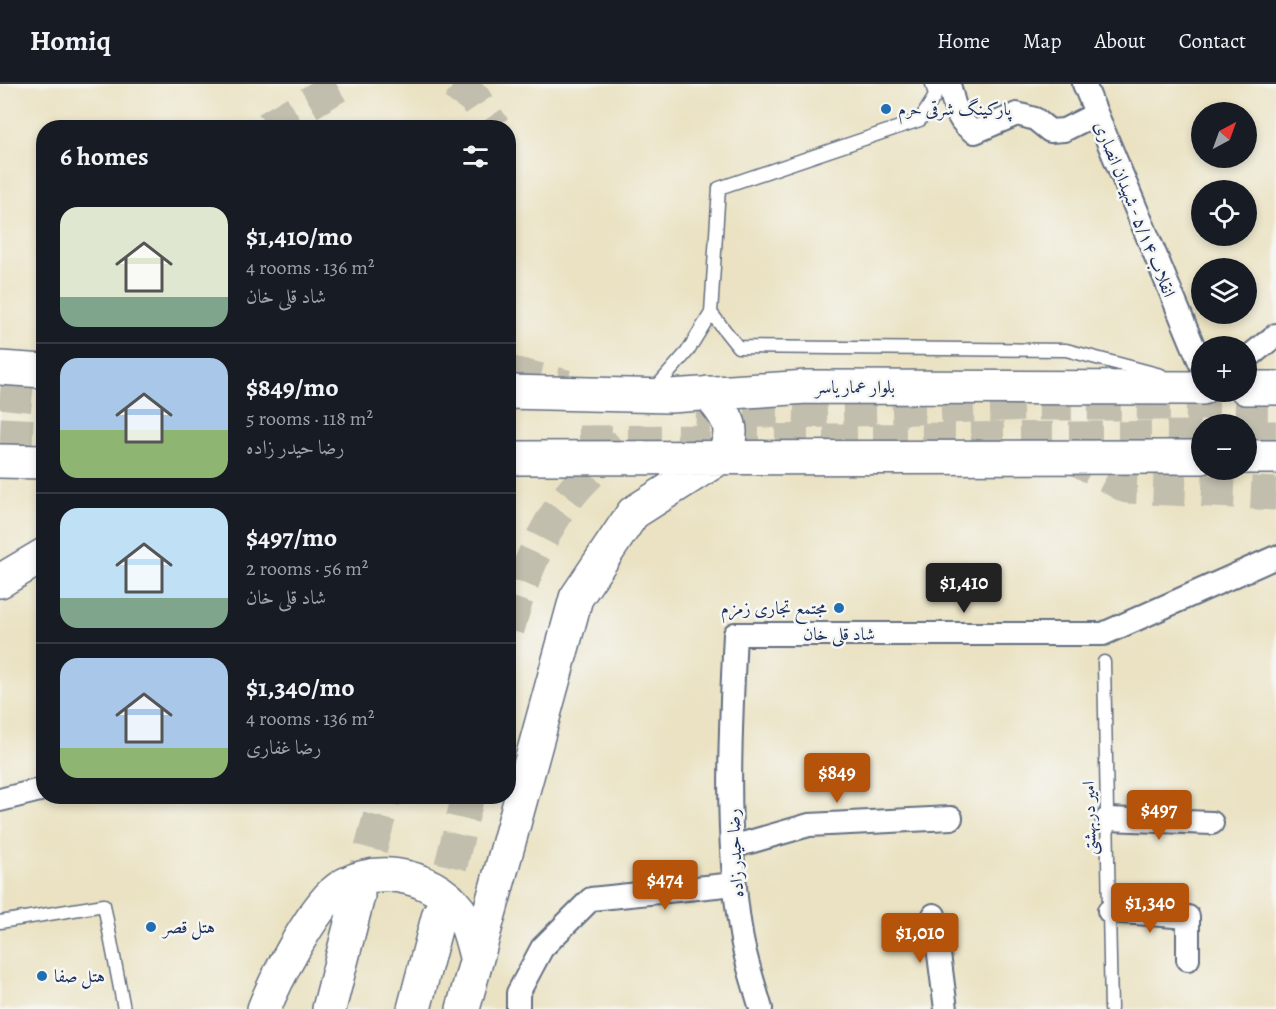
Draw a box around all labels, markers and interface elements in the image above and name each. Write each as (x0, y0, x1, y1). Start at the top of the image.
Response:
text: Homiq (30, 22, 111, 60)
text: Home (937, 27, 990, 55)
text: Map (1023, 27, 1061, 55)
text: About (1094, 27, 1146, 55)
text: Contact (1179, 27, 1246, 55)
place label: پارکینگ شرقی حرم (898, 97, 1013, 125)
marker: پارکینگ شرقی حرم (879, 102, 893, 116)
north arrow (1191, 102, 1257, 168)
map controls (1191, 102, 1257, 480)
street label: انقلاب ۵/۱۴ - شهیدان انصاری (1089, 117, 1181, 301)
text: 6 homes (60, 139, 149, 174)
icon: filters (459, 140, 492, 173)
button: locate (1191, 180, 1257, 246)
text: $1,410/mo (246, 219, 353, 254)
icon: home (108, 231, 180, 303)
text: 4 rooms · 136 m² (246, 254, 375, 281)
button: layers (1191, 258, 1257, 324)
text: شاد قلی خان (246, 283, 326, 310)
button: + (1191, 336, 1257, 402)
text: $849/mo (246, 370, 339, 405)
street label: بلوار عمار یاسر (813, 375, 895, 399)
icon: home (108, 382, 180, 454)
text: 5 rooms · 118 m² (246, 405, 373, 432)
button: − (1191, 414, 1257, 480)
text: رضا حیدر زاده (246, 434, 345, 461)
text: $497/mo (246, 520, 337, 555)
icon: home (108, 532, 180, 604)
text: 2 rooms · 56 m² (246, 555, 368, 582)
pin: $1,410 (915, 563, 1013, 614)
text: $1,410 (940, 569, 988, 596)
text: شاد قلی خان (246, 584, 326, 611)
place label: مجتمع تجاری زمزم (721, 596, 827, 624)
marker: مجتمع تجاری زمزم (832, 601, 846, 615)
street label: شاد قلی خان (803, 622, 875, 647)
text: $1,340/mo (246, 670, 355, 705)
icon: home (108, 682, 180, 754)
text: 4 rooms · 136 m² (246, 705, 375, 732)
text: رضا غفاری (246, 734, 321, 761)
pin: $849 (801, 753, 873, 804)
text: $849 (818, 759, 856, 786)
street label: امیر دربهشتی (1076, 781, 1103, 855)
pin: $497 (1123, 790, 1195, 841)
text: $497 (1141, 796, 1177, 823)
street label: رضا حیدر زاده (721, 808, 749, 898)
pin: $474 (629, 860, 701, 911)
text: $474 (647, 866, 683, 893)
pin: $1,340 (1101, 883, 1199, 934)
text: $1,340 (1125, 889, 1175, 916)
pin: $1,010 (871, 913, 969, 964)
place label: هتل قصر (161, 915, 215, 940)
text: $1,010 (895, 919, 945, 946)
marker: هتل قصر (144, 920, 158, 934)
place label: هتل صفا (54, 964, 105, 989)
marker: هتل صفا (35, 969, 49, 983)

